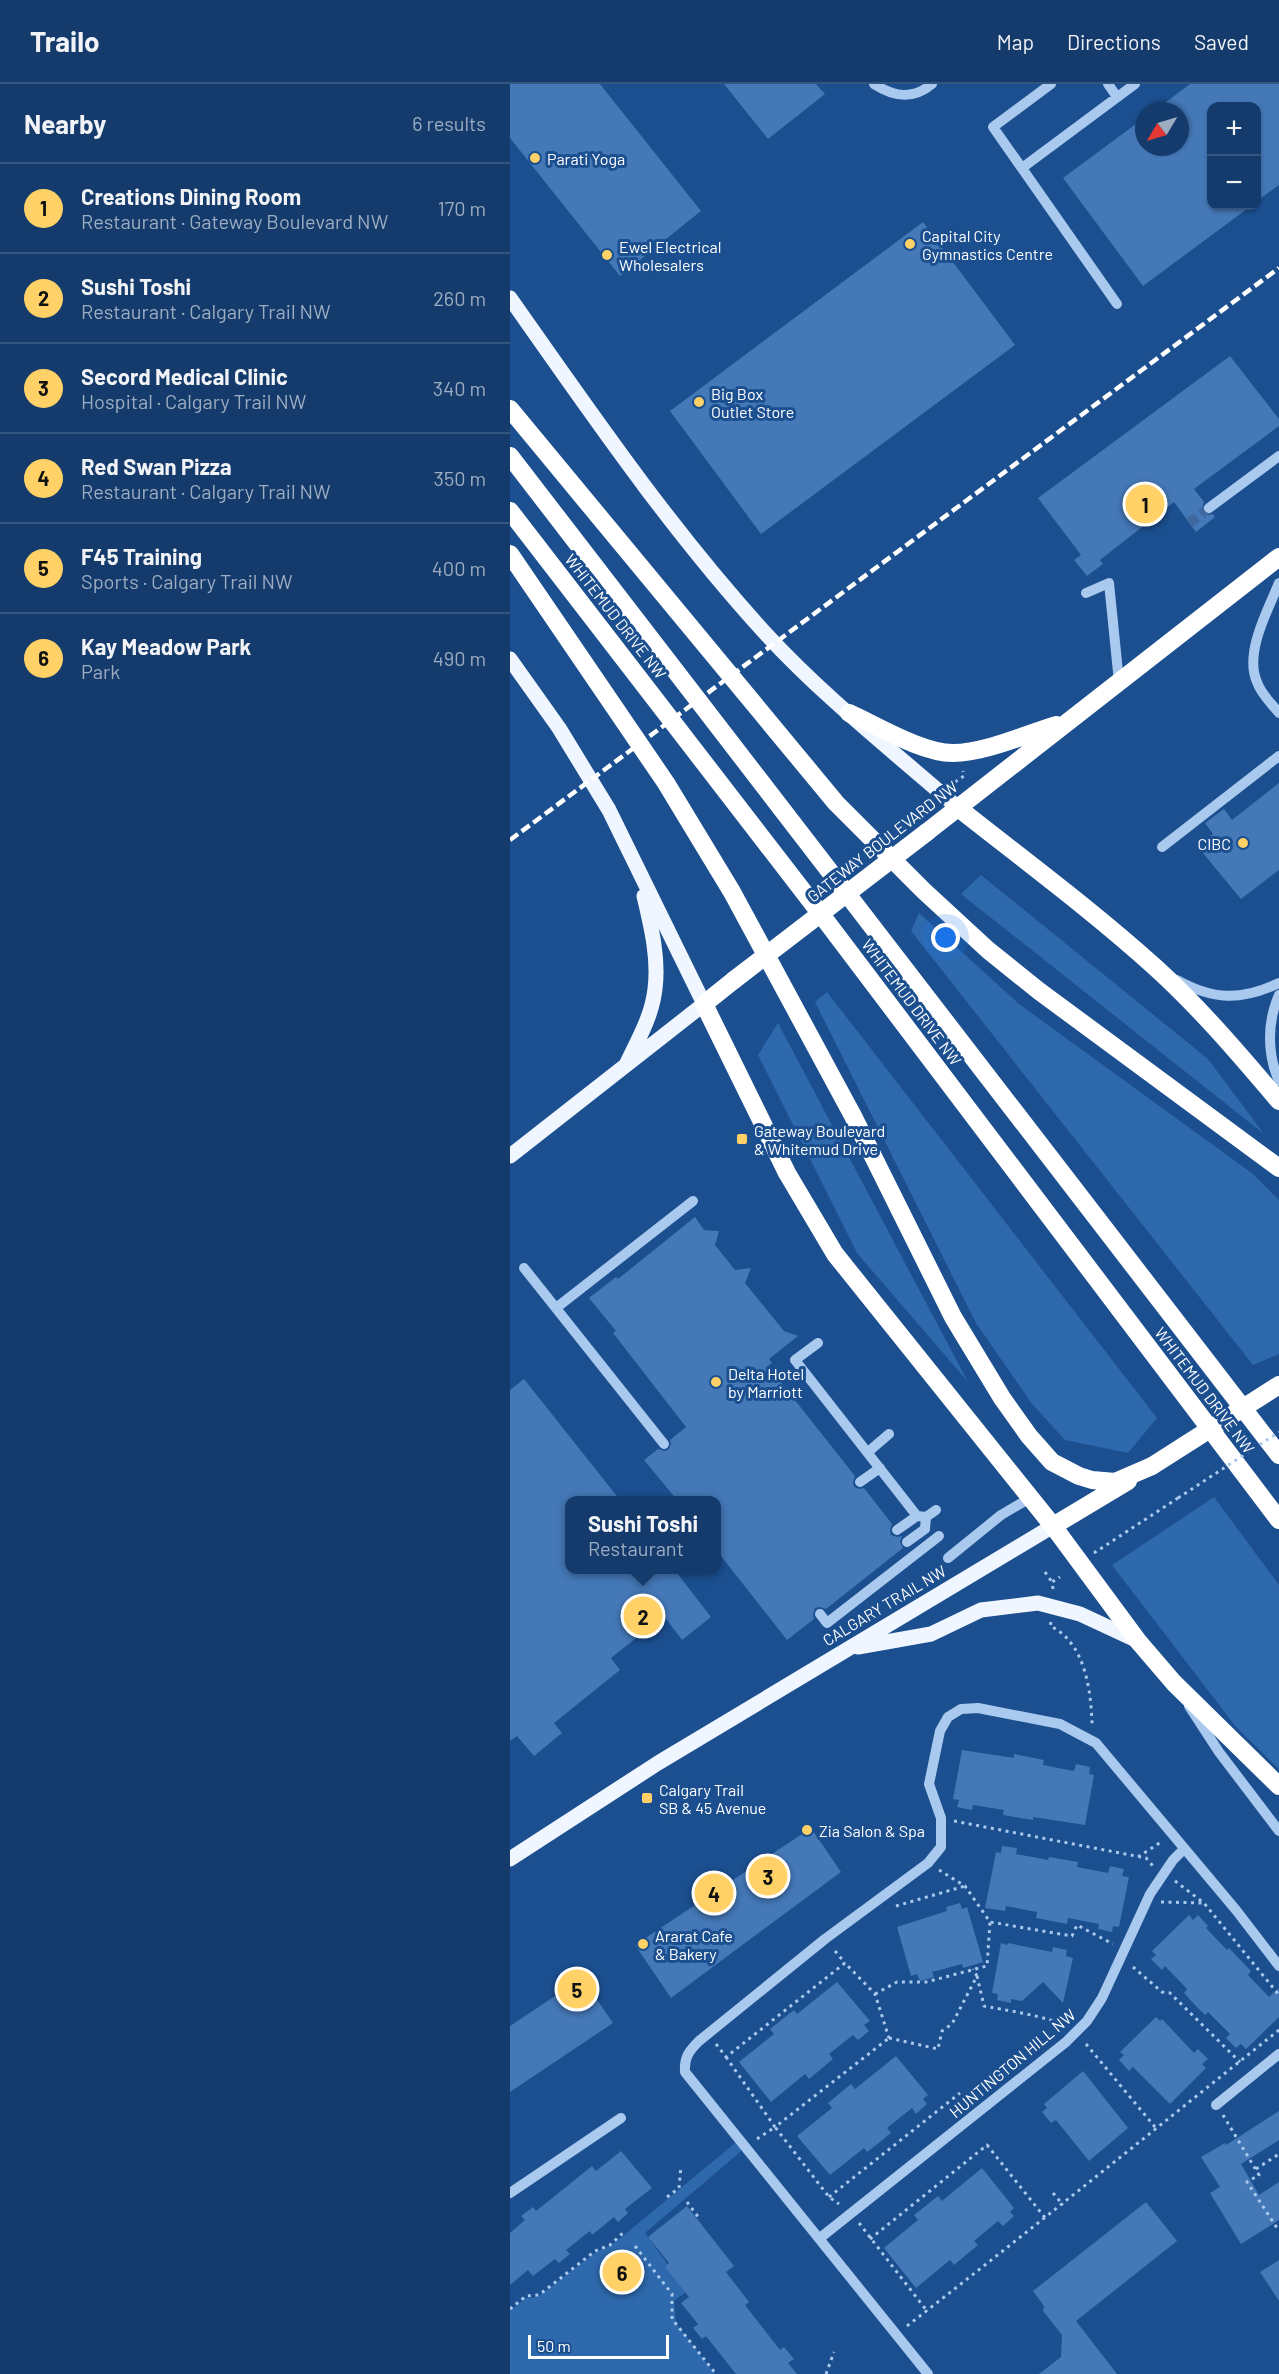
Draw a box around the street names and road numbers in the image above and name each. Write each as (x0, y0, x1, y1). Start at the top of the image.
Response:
street label: WHITEMUD DRIVE NW (561, 550, 671, 682)
street label: GATEWAY BOULEVARD NW (803, 776, 961, 906)
street label: WHITEMUD DRIVE NW (858, 935, 966, 1069)
street label: WHITEMUD DRIVE NW (1151, 1323, 1259, 1457)
street label: CALGARY TRAIL NW (819, 1561, 949, 1649)
street label: HUNTINGTON HILL NW (945, 2005, 1079, 2121)

